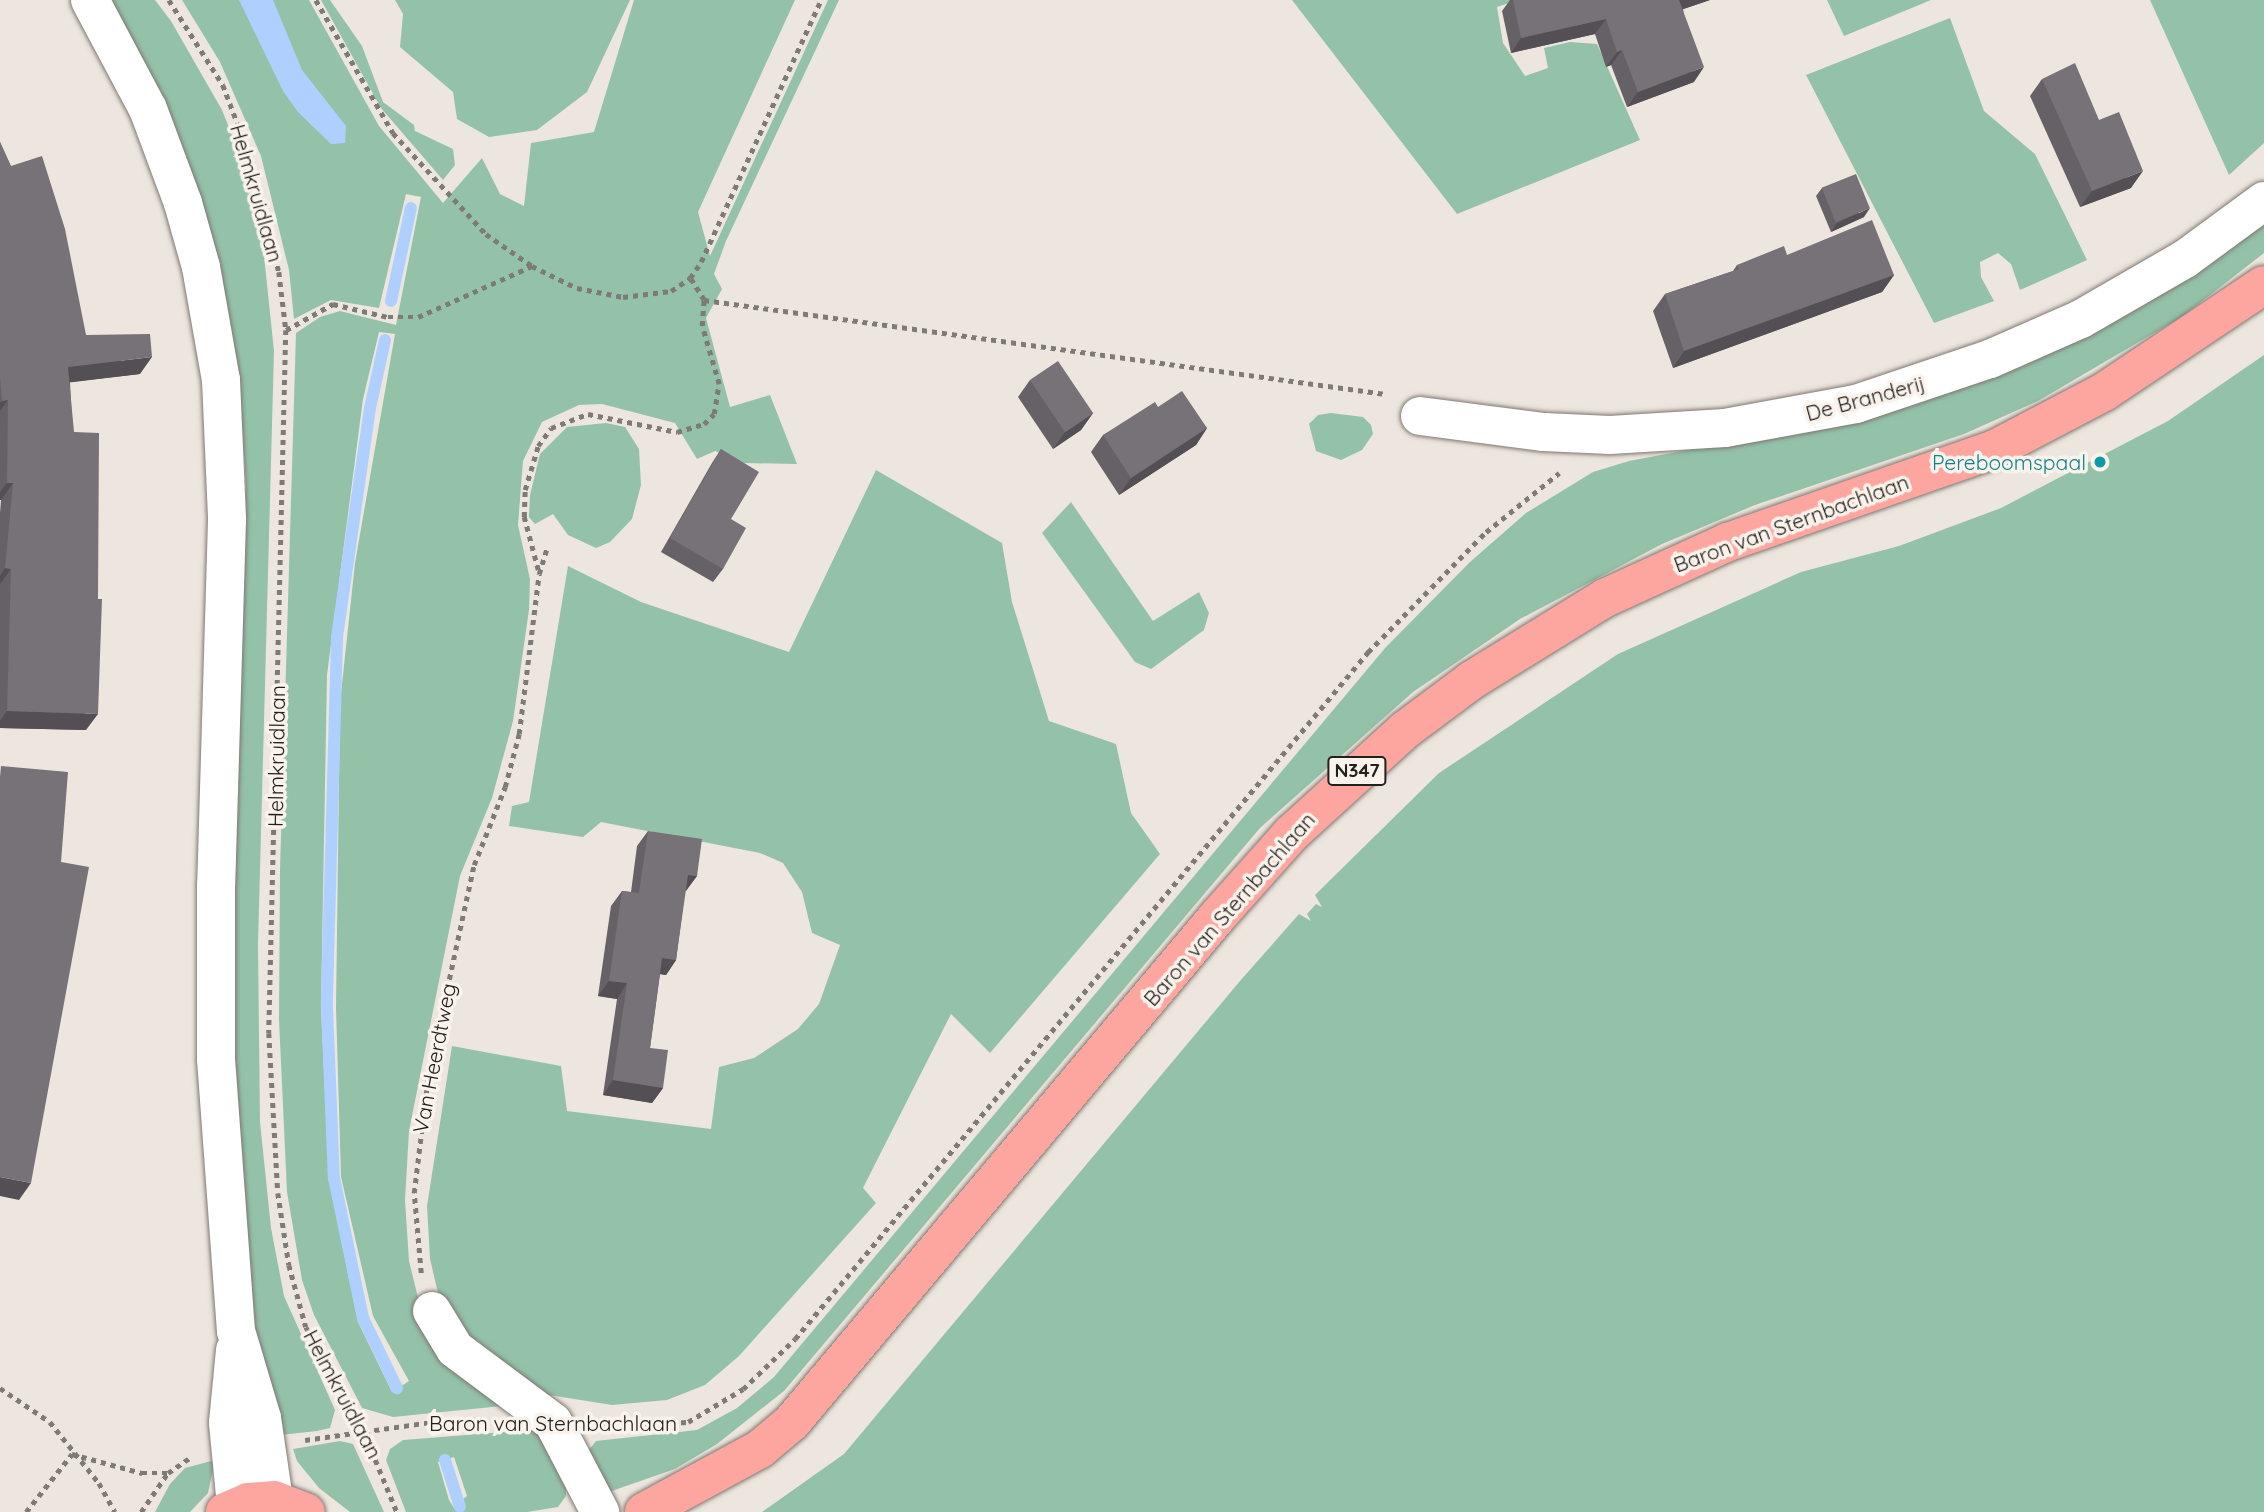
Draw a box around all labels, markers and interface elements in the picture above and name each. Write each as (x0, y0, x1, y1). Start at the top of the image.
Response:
street label: Helmkruidlaan (225, 121, 289, 265)
street label: De Branderij (1803, 370, 1927, 426)
place label: Pereboomspaal (1932, 449, 2086, 475)
marker: Pereboomspaal (2092, 454, 2108, 470)
street label: Baron van Sternbachlaan (1670, 469, 1912, 577)
street label: Helmkruidlaan (262, 685, 290, 827)
road number: N347 (1327, 756, 1387, 786)
street label: Baron van Sternbachlaan (1138, 807, 1320, 1011)
street label: Van Heerdtweg (407, 981, 461, 1135)
street label: Helmkruidlaan (299, 1325, 387, 1463)
street label: Baron van Sternbachlaan (429, 1410, 677, 1436)

